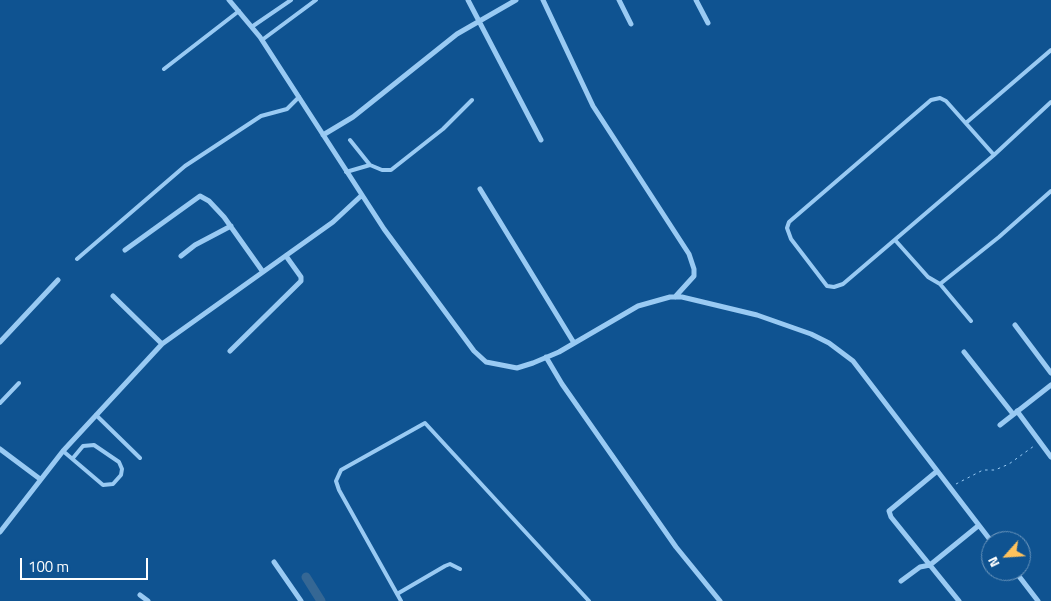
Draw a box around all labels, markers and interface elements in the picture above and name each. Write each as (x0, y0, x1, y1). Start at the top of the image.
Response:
north arrow (981, 531, 1031, 581)
scale bar (22, 548, 150, 580)
text: N (981, 553, 1005, 571)
text: 100 m (28, 555, 69, 578)

